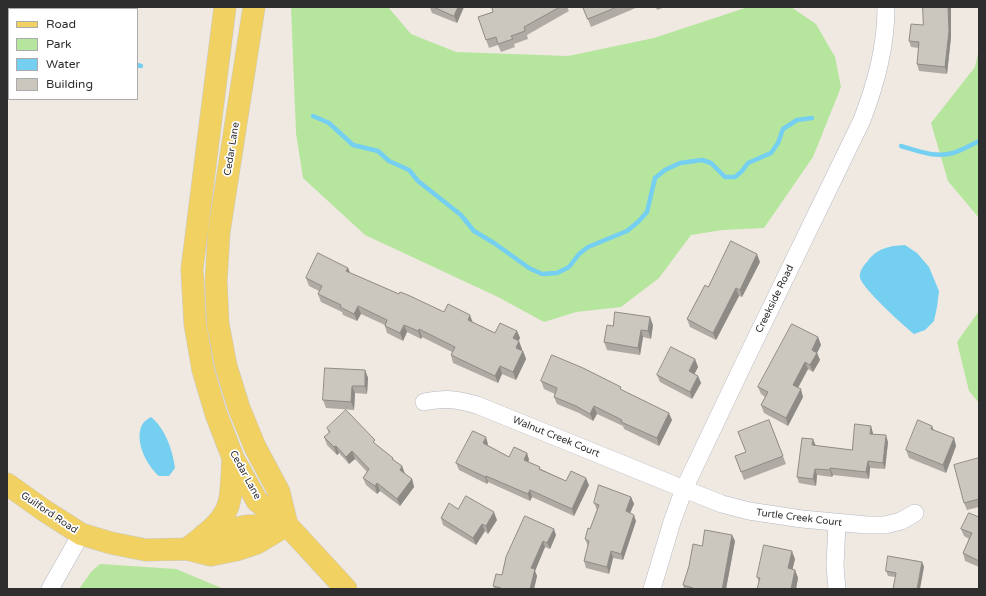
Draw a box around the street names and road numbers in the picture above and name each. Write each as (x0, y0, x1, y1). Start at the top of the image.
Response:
street label: Cedar Lane (222, 121, 242, 177)
street label: Creekside Road (753, 263, 797, 335)
street label: Walnut Creek Court (511, 414, 601, 460)
street label: Cedar Lane (227, 449, 263, 501)
street label: Guilford Road (18, 490, 80, 536)
street label: Turtle Creek Court (755, 507, 843, 529)

